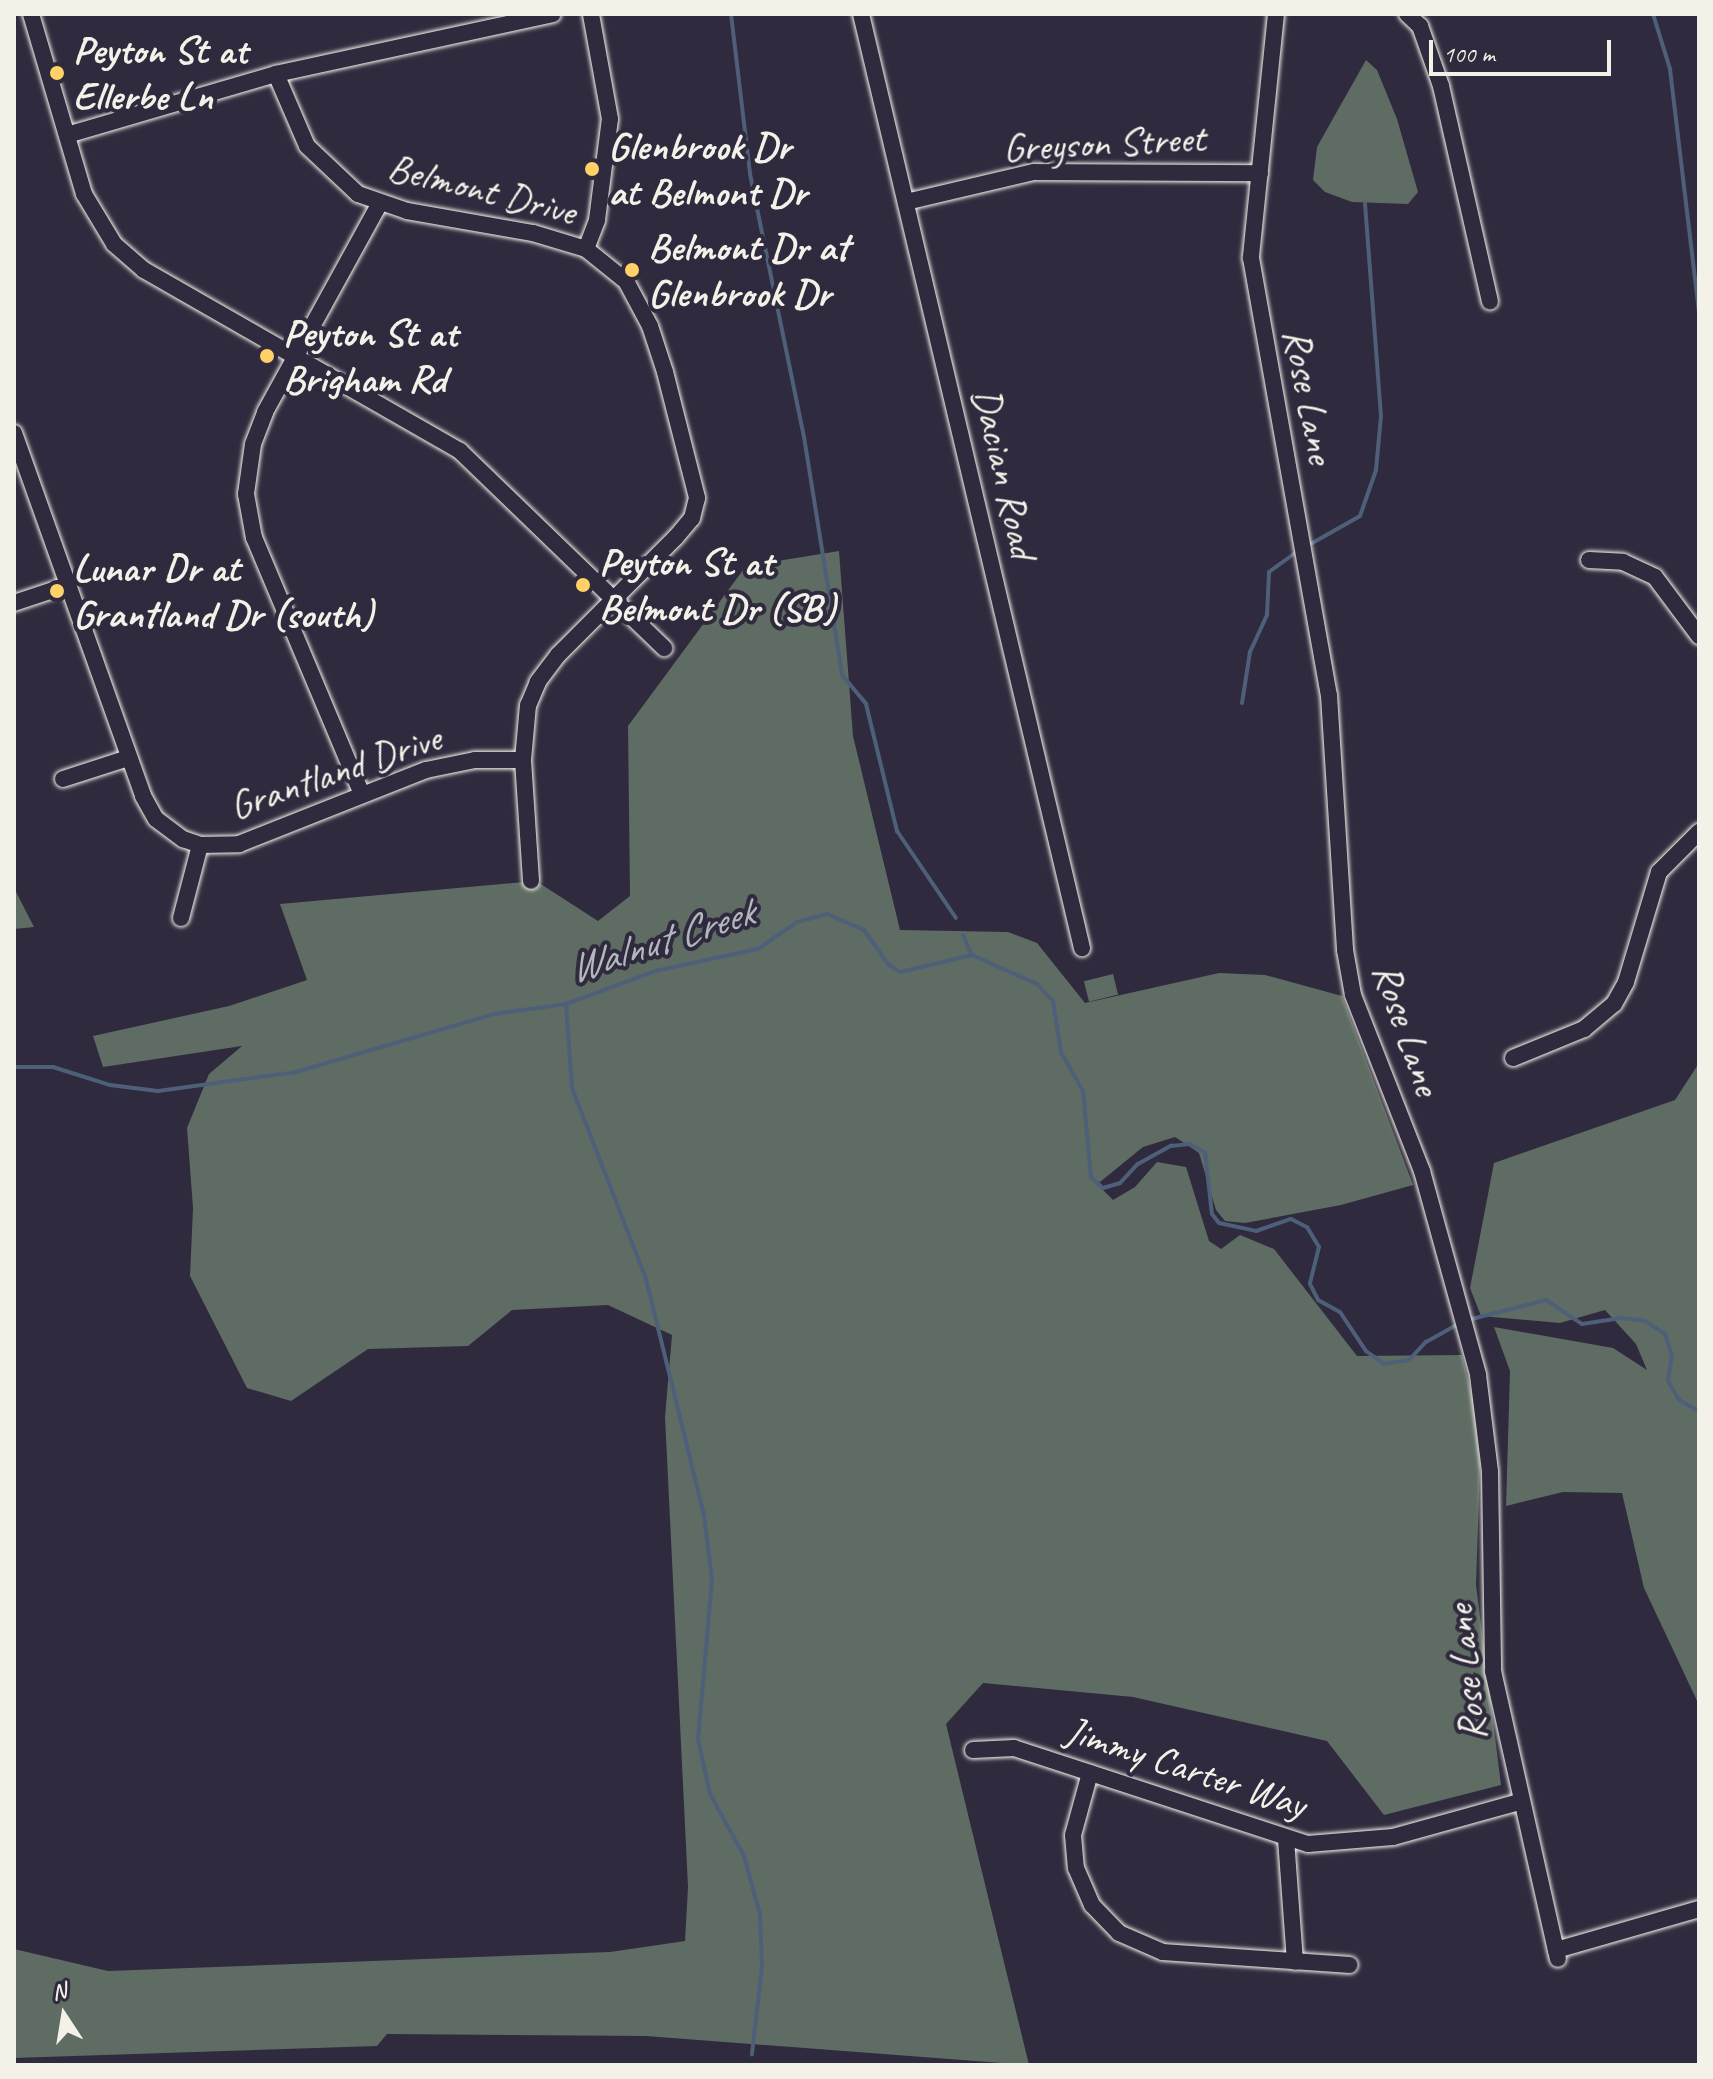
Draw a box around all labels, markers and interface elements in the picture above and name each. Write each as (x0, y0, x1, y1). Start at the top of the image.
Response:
scale bar (1433, 24, 1615, 74)
place label: Peyton St at Ellerbe Ln (73, 26, 248, 120)
text: 100 m (1443, 39, 1495, 69)
marker: Peyton St at Ellerbe Ln (48, 64, 66, 82)
street label: Greyson Street (1001, 114, 1207, 172)
place label: Glenbrook Dr at Belmont Dr (608, 122, 809, 216)
street label: Belmont Drive (383, 142, 581, 236)
marker: Glenbrook Dr at Belmont Dr (583, 160, 601, 178)
place label: Belmont Dr at Glenbrook Dr (648, 223, 849, 317)
marker: Belmont Dr at Glenbrook Dr (623, 261, 641, 279)
place label: Peyton St at Brigham Rd (283, 309, 458, 403)
street label: Rose Lane (1272, 324, 1346, 468)
marker: Peyton St at Brigham Rd (258, 347, 276, 365)
street label: Dacian Road (962, 383, 1048, 563)
place label: Peyton St at Belmont Dr (SB) (599, 538, 836, 632)
place label: Lunar Dr at Grantland Dr (south) (73, 544, 373, 638)
marker: Peyton St at Belmont Dr (SB) (574, 576, 592, 594)
marker: Lunar Dr at Grantland Dr (south) (48, 582, 66, 600)
street label: Grantland Drive (223, 713, 447, 831)
water label: Walnut Creek (562, 887, 760, 995)
street label: Rose Lane (1362, 956, 1452, 1102)
street label: Rose Lane (1435, 1602, 1497, 1744)
street label: Jimmy Carter Way (1059, 1705, 1313, 1829)
north arrow (24, 1975, 104, 2055)
text: N (49, 1976, 69, 2007)

